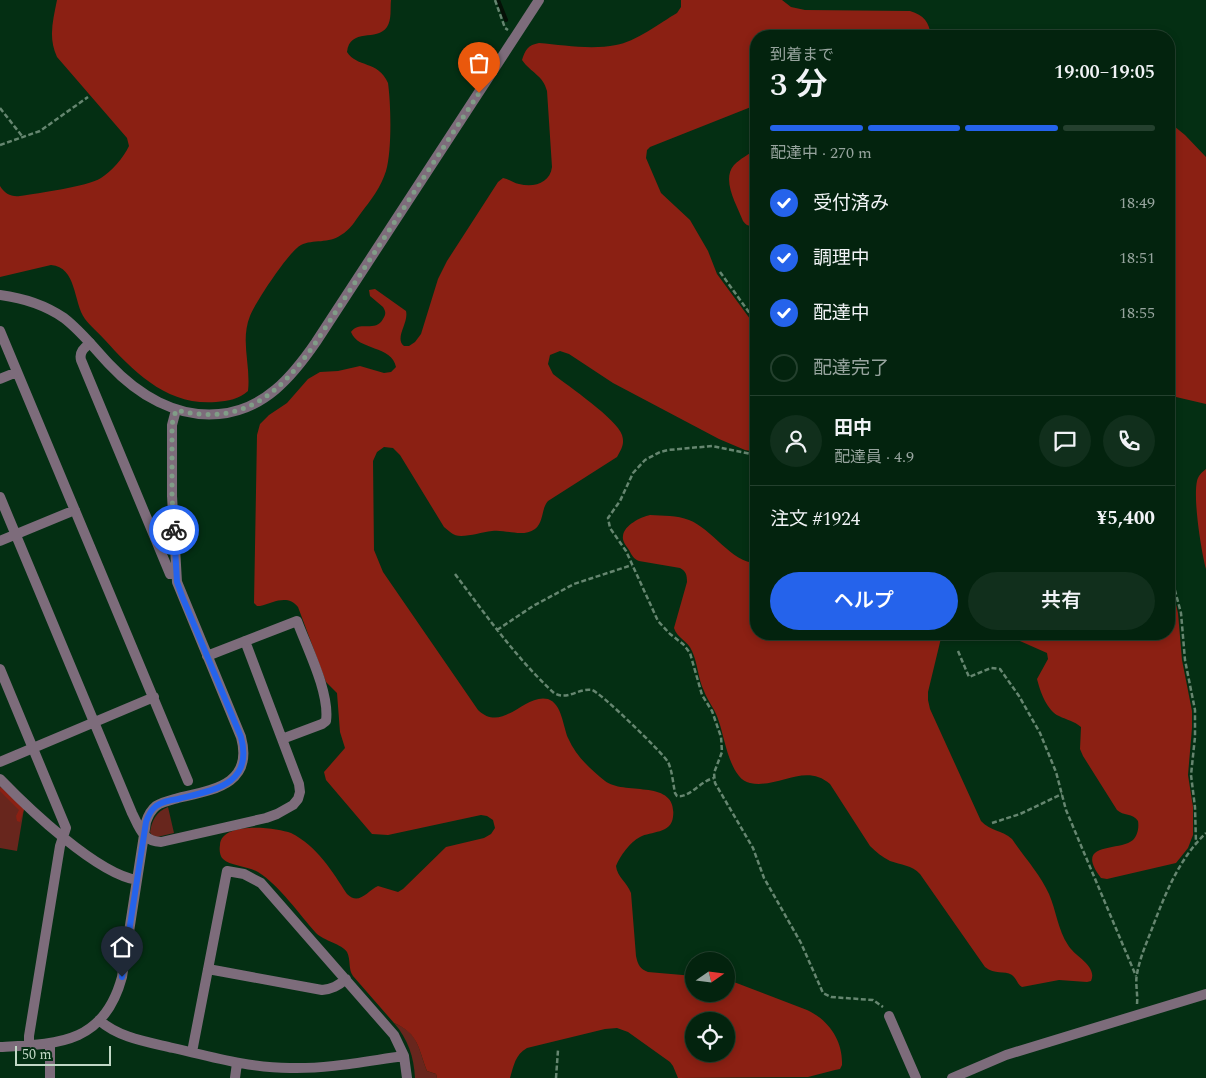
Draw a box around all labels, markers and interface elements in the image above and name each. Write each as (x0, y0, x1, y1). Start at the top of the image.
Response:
pin (458, 42, 500, 93)
text: 到着まで (770, 43, 834, 67)
icon: bag (465, 49, 493, 77)
text: 19:00–19:05 (1054, 58, 1155, 87)
text: 3 分 (770, 61, 827, 110)
text: 配達中 · 270 m (770, 141, 872, 165)
icon: check (770, 189, 798, 217)
text: 受付済み (813, 189, 889, 218)
text: 18:49 (1119, 191, 1155, 215)
icon: check (770, 244, 798, 272)
text: 調理中 (813, 244, 870, 273)
text: 18:51 (1119, 246, 1155, 270)
icon: check (770, 299, 798, 327)
text: 配達中 (813, 299, 870, 328)
text: 18:55 (1119, 301, 1155, 325)
text: 配達完了 (813, 354, 889, 383)
text: 田中 (834, 414, 872, 443)
button: person (770, 415, 822, 467)
button: chat (1039, 415, 1091, 467)
button: phone (1103, 415, 1155, 467)
text: 配達員 · 4.9 (834, 445, 914, 469)
text: ¥5,400 (1097, 504, 1155, 533)
courier (149, 505, 199, 555)
text: 注文 #1924 (770, 505, 860, 534)
icon: bike (160, 516, 188, 544)
button: ヘルプ (770, 572, 958, 630)
button: 共有 (968, 572, 1155, 630)
pin (101, 926, 143, 977)
icon: home (108, 933, 136, 961)
north arrow (685, 952, 735, 1002)
map controls (685, 952, 735, 1062)
button: locate (685, 1012, 735, 1062)
scale bar (15, 1043, 111, 1066)
text: 50 m (22, 1044, 52, 1065)

